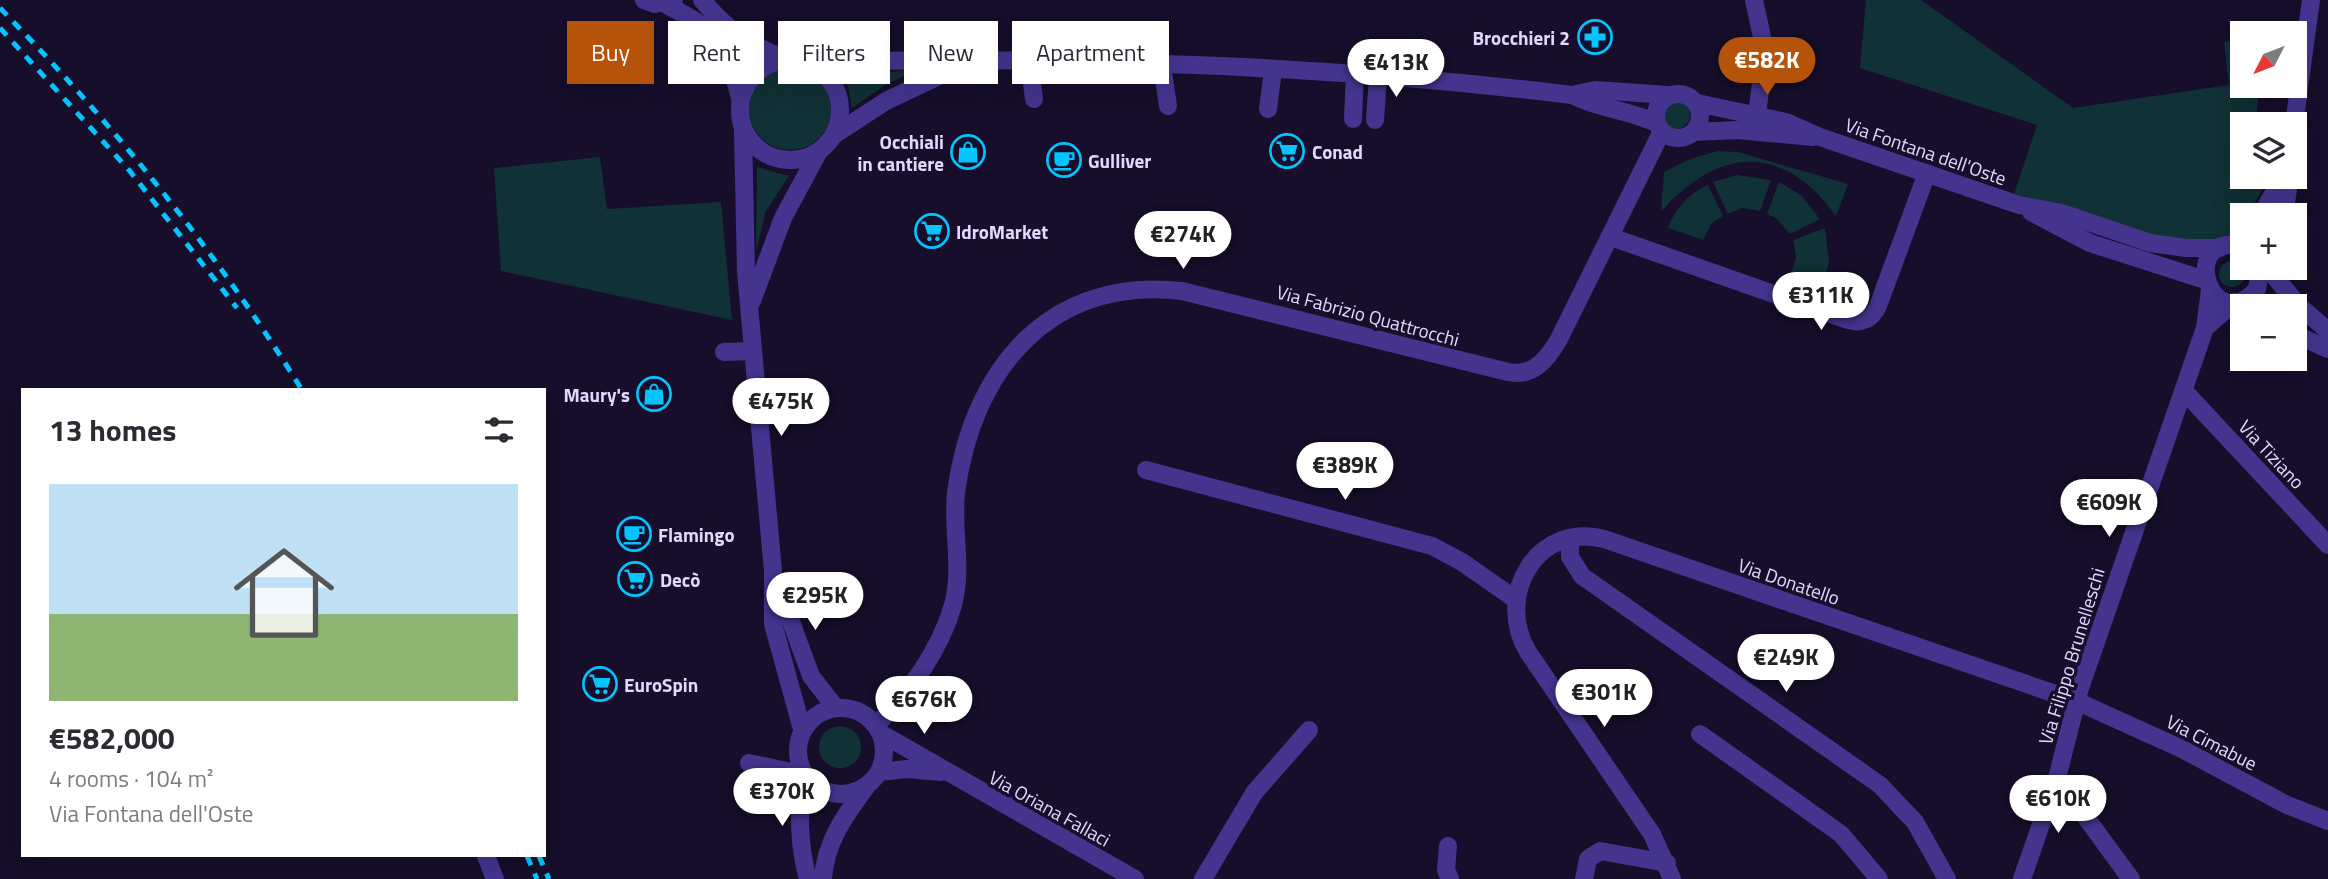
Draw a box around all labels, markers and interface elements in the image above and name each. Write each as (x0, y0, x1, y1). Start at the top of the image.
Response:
pharmacy icon: Brocchieri 2 (1576, 18, 1614, 56)
chip: Buy (567, 21, 654, 84)
chip: Rent (668, 21, 764, 84)
chip: Filters (778, 21, 890, 84)
chip: New (904, 21, 998, 84)
chip: Apartment (1012, 21, 1169, 84)
north arrow (2230, 21, 2306, 98)
map controls (2230, 21, 2307, 371)
place label: Brocchieri 2 (1472, 23, 1570, 52)
pin: €582K (1718, 38, 1816, 97)
pin: €413K (1347, 40, 1445, 99)
text: €582K (1734, 42, 1800, 77)
text: €413K (1363, 44, 1429, 79)
street label: Via Fontana dell'Oste (1841, 110, 2011, 192)
button: layers (2230, 112, 2307, 189)
place label: Occhiali in cantiere (857, 127, 944, 178)
supermarket icon: Conad (1268, 132, 1306, 170)
shop icon: Occhiali in cantiere (949, 133, 987, 171)
place label: Conad (1312, 137, 1363, 166)
cafe icon: Gulliver (1045, 141, 1083, 179)
place label: Gulliver (1088, 146, 1151, 175)
button: + (2230, 203, 2307, 280)
supermarket icon: IdroMarket (913, 212, 951, 250)
pin: €274K (1134, 212, 1232, 271)
text: €274K (1150, 216, 1216, 251)
place label: IdroMarket (956, 217, 1048, 246)
pin: €311K (1772, 272, 1870, 332)
street label: Via Fabrizio Quattrocchi (1273, 277, 1463, 353)
text: €311K (1788, 277, 1854, 312)
button: − (2230, 294, 2307, 371)
shop icon: Maury's (635, 375, 673, 413)
pin: €475K (732, 378, 830, 438)
place label: Maury's (563, 380, 630, 409)
text: €475K (748, 383, 814, 418)
text: 13 homes (49, 407, 176, 453)
icon: filters (480, 411, 518, 449)
street label: Via Tiziano (2232, 413, 2312, 495)
pin: €389K (1296, 442, 1394, 502)
text: €389K (1312, 447, 1378, 482)
pin: €609K (2060, 480, 2158, 539)
text: €609K (2076, 484, 2142, 519)
cafe icon: Flamingo (615, 515, 653, 553)
place label: Flamingo (658, 520, 735, 549)
icon: home (221, 530, 347, 656)
street label: Via Donatello (1734, 550, 1844, 612)
supermarket icon: Decò (616, 560, 654, 598)
street label: Via Filippo Brunelleschi (2030, 564, 2112, 748)
place label: Decò (660, 565, 700, 594)
pin: €295K (766, 572, 864, 632)
text: €295K (782, 577, 848, 612)
pin: €249K (1737, 634, 1835, 694)
text: €249K (1753, 639, 1819, 674)
supermarket icon: EuroSpin (581, 665, 619, 703)
place label: EuroSpin (624, 670, 698, 699)
pin: €301K (1555, 670, 1653, 729)
text: €301K (1571, 674, 1637, 709)
pin: €676K (875, 676, 973, 736)
text: €676K (891, 681, 957, 716)
street label: Via Cimabue (2162, 707, 2262, 777)
text: €582,000 (49, 715, 175, 761)
text: 4 rooms · 104 m² (49, 761, 213, 796)
street label: Via Oriana Fallaci (984, 763, 1116, 853)
pin: €370K (733, 768, 831, 828)
text: €370K (749, 773, 815, 808)
pin: €610K (2009, 776, 2107, 835)
text: €610K (2025, 780, 2091, 815)
text: Via Fontana dell'Oste (49, 796, 253, 831)

